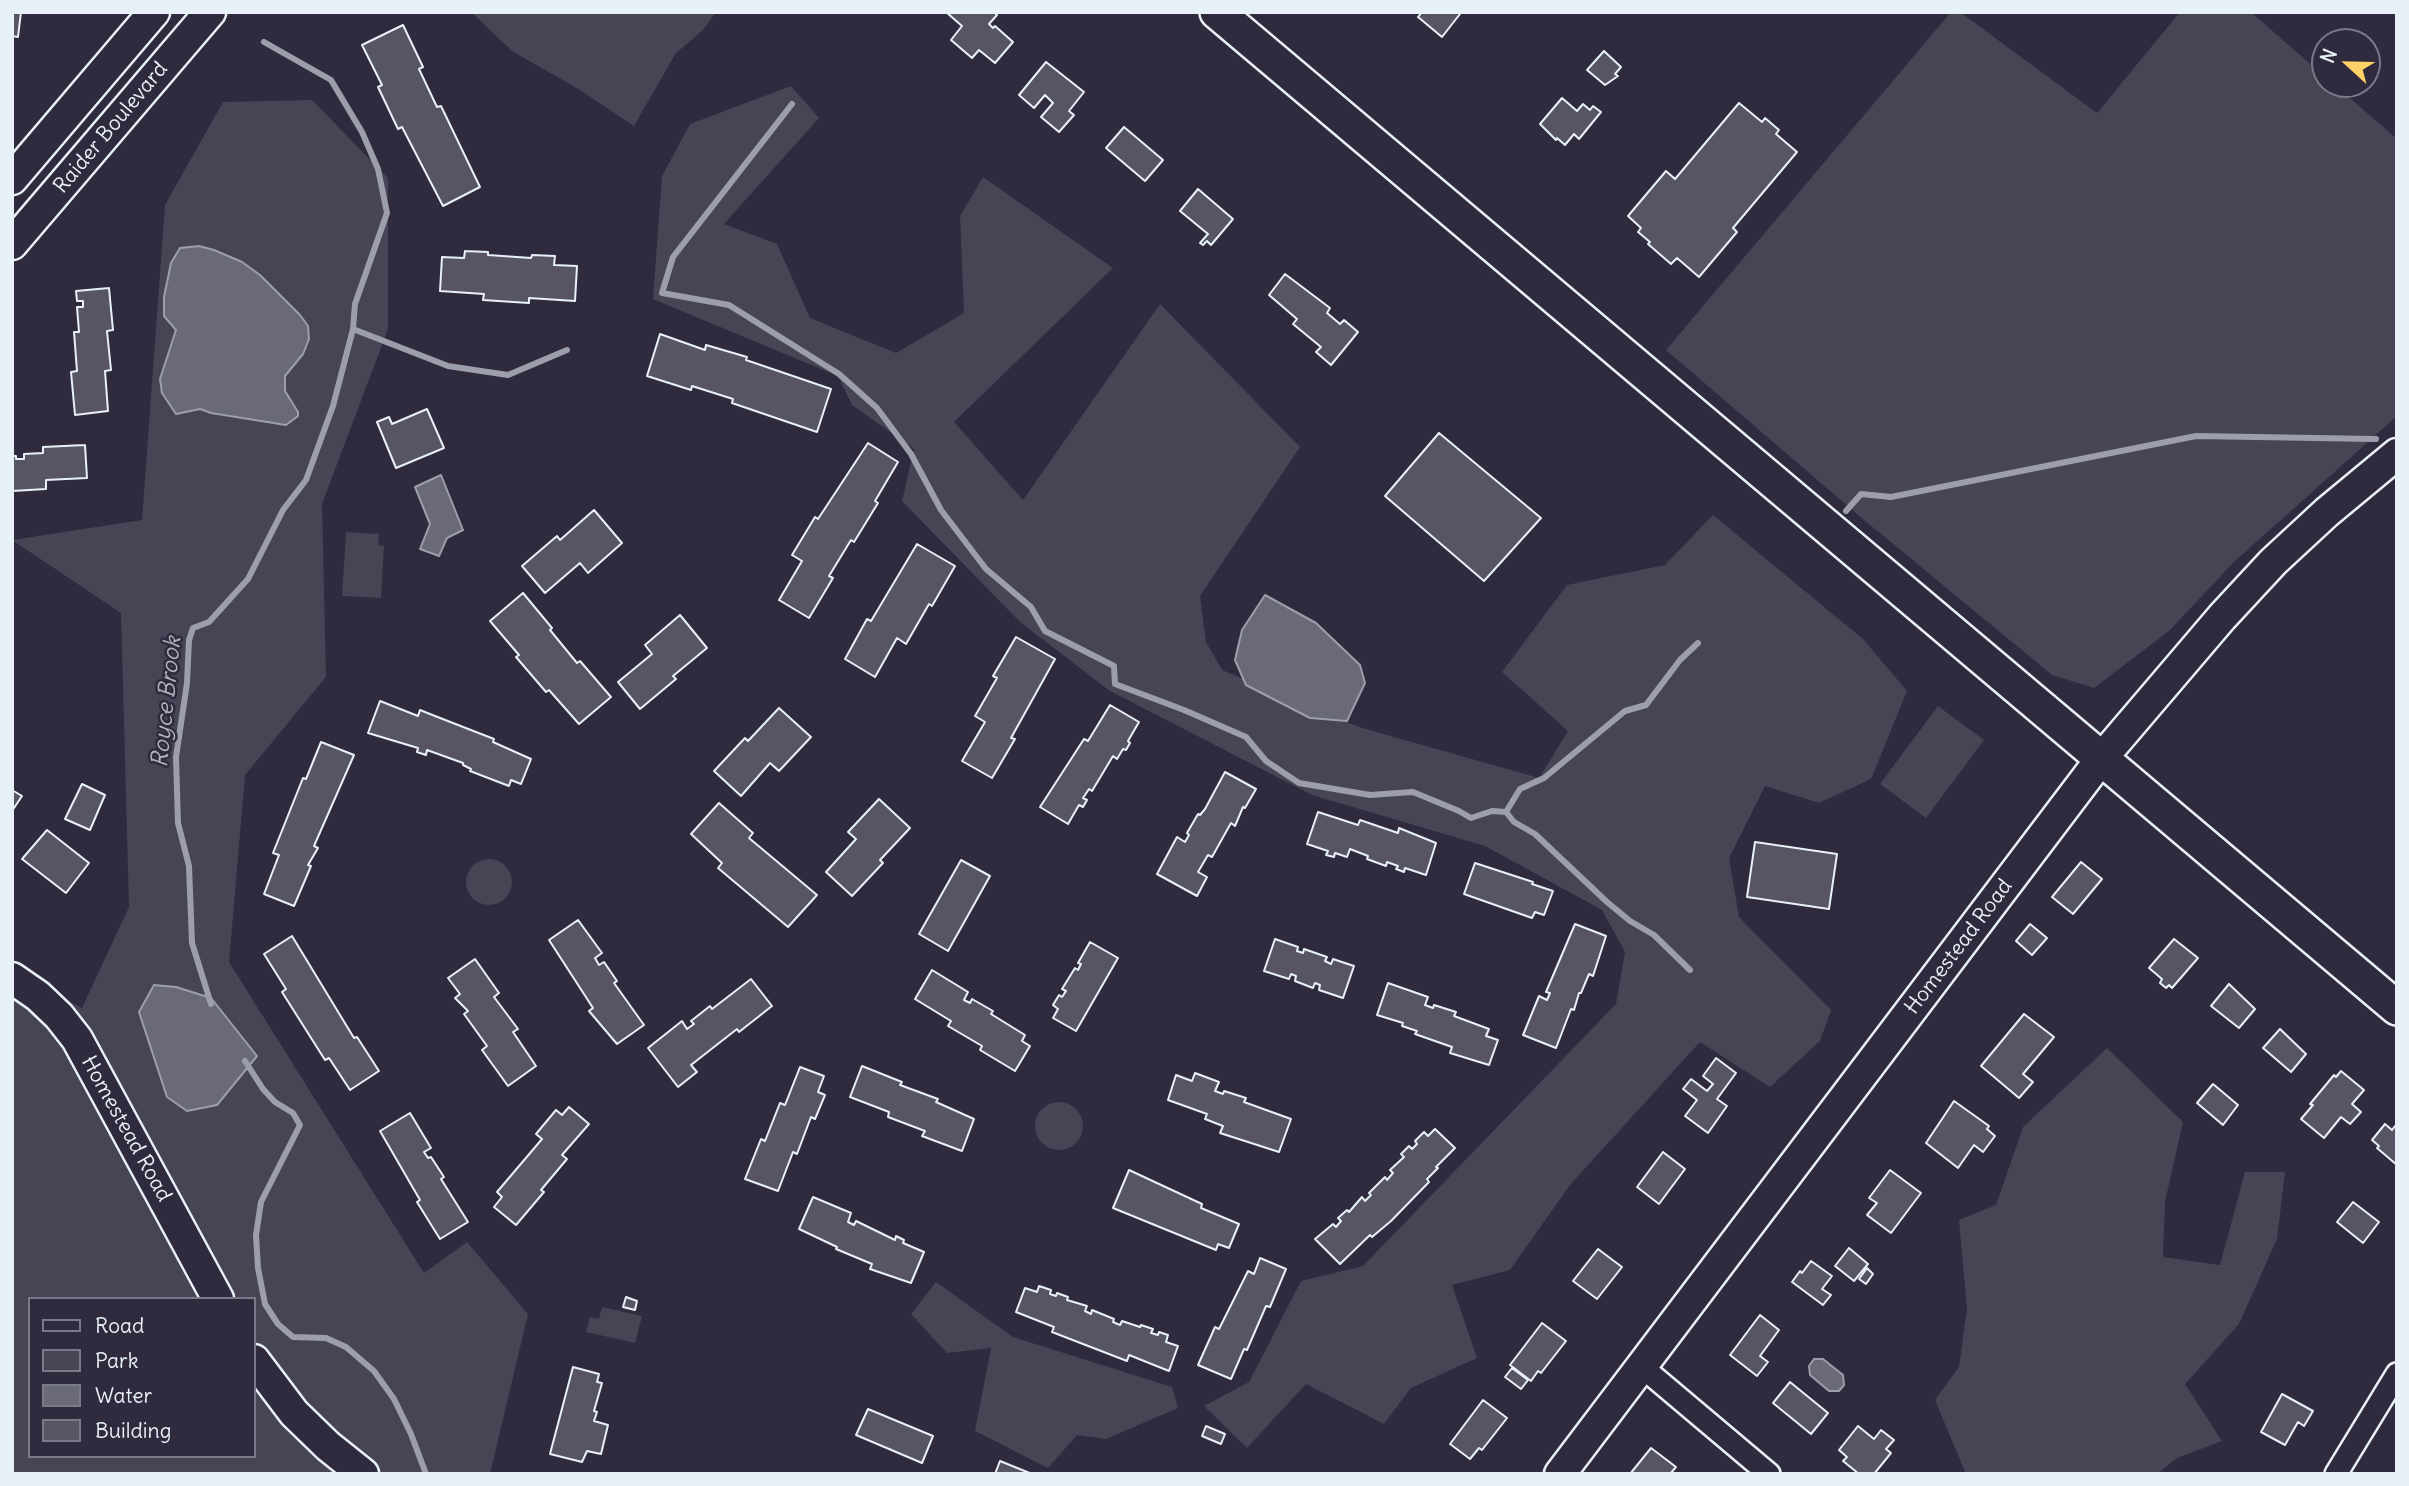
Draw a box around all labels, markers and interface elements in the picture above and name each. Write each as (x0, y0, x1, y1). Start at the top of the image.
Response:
north arrow (2311, 28, 2381, 98)
text: N (2315, 45, 2342, 66)
street label: Raider Boulevard (49, 57, 173, 199)
water label: Royce Brook (146, 635, 188, 769)
street label: Homestead Road (1900, 874, 2018, 1020)
street label: Homestead Road (76, 1052, 176, 1206)
legend (28, 1297, 256, 1458)
text: Road (95, 1312, 144, 1339)
text: Park (95, 1347, 138, 1374)
text: Water (95, 1382, 152, 1409)
text: Building (95, 1417, 171, 1444)

